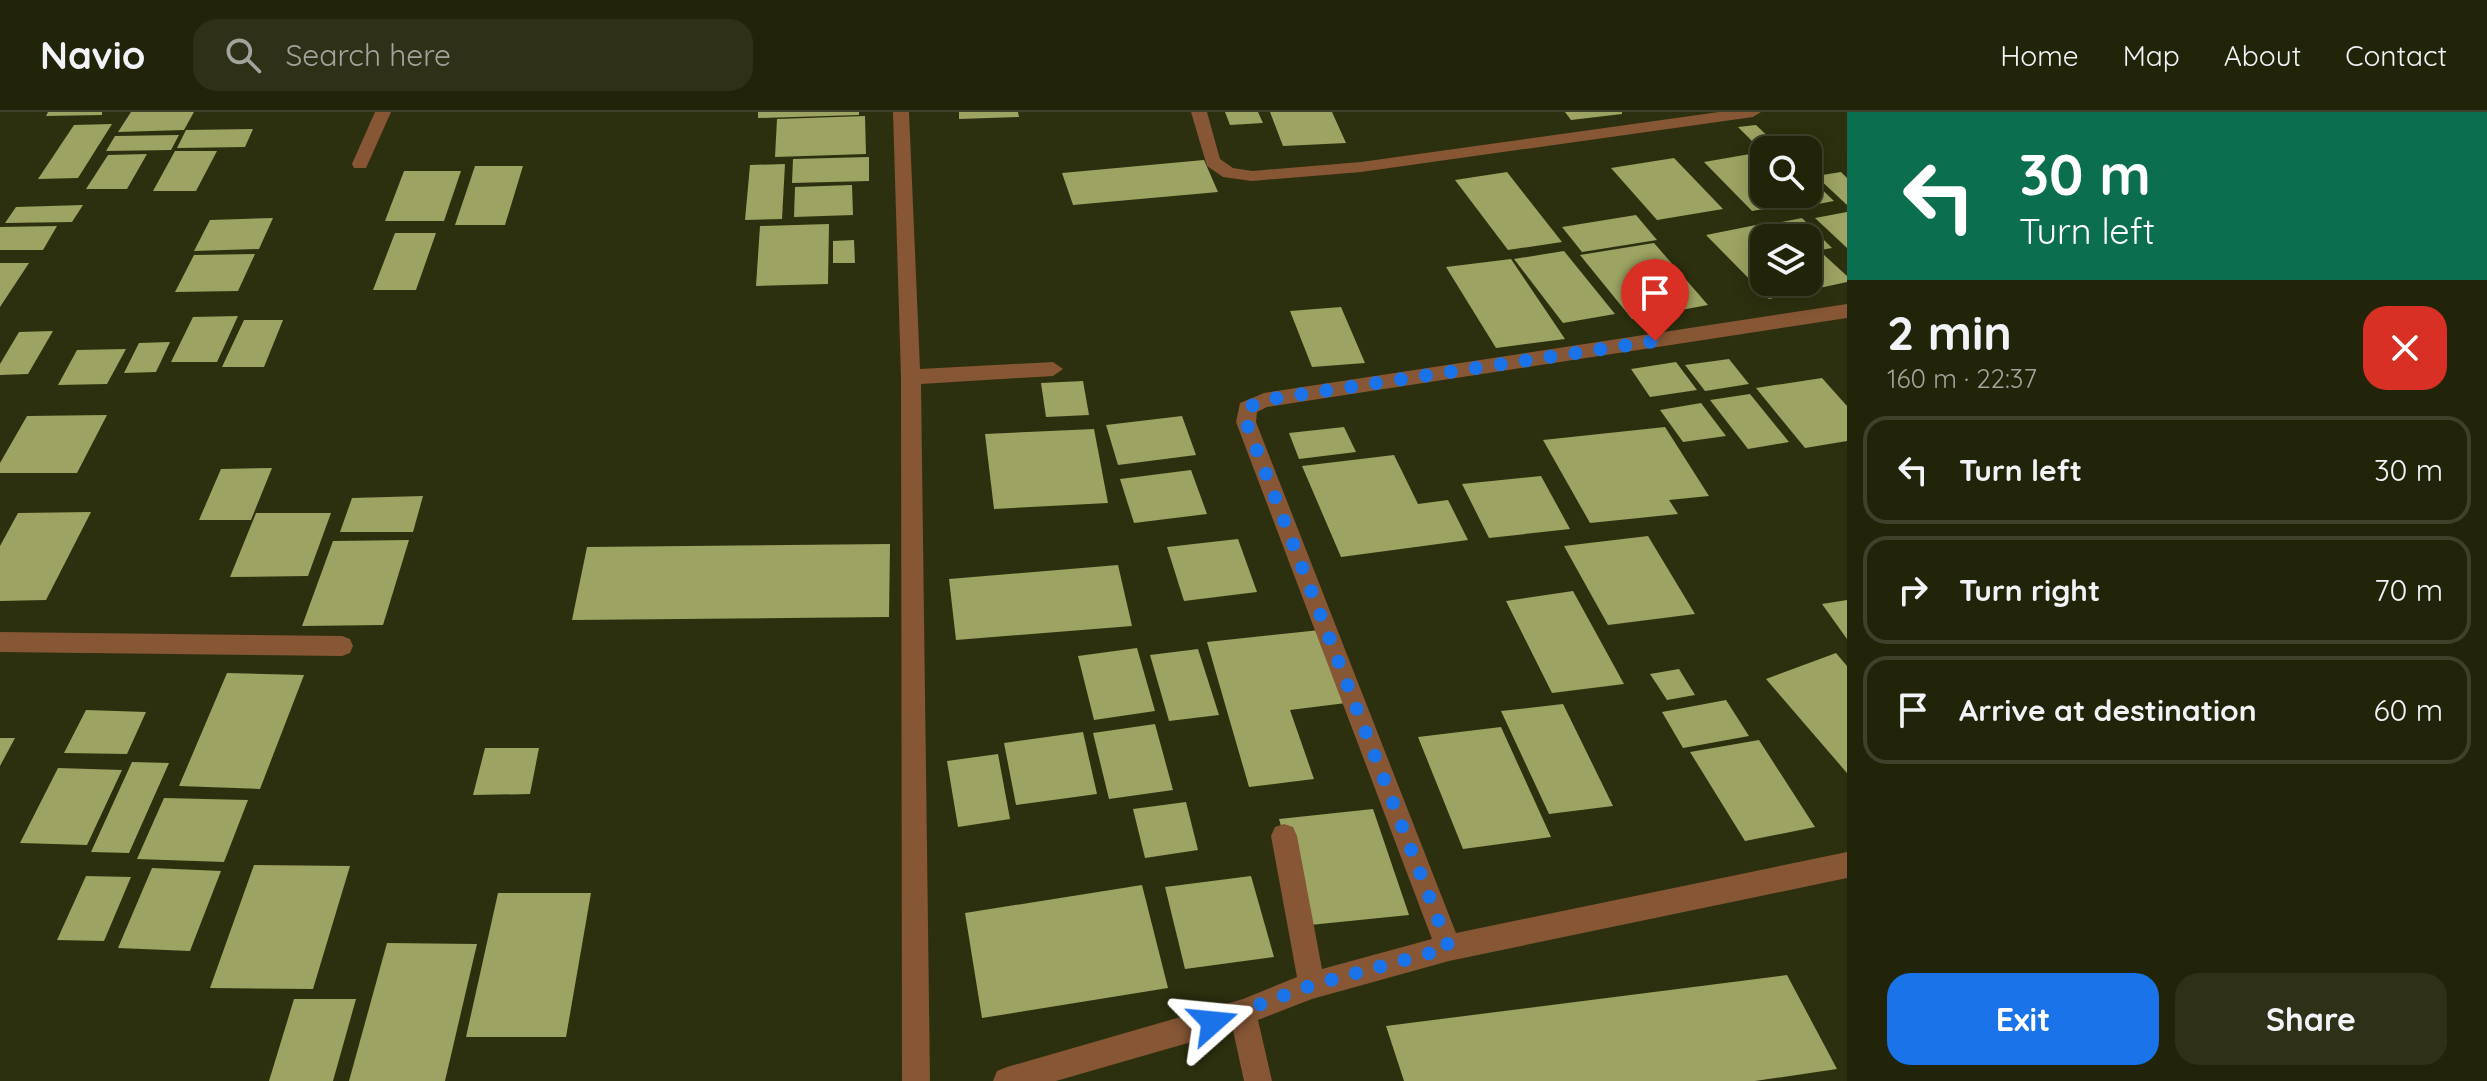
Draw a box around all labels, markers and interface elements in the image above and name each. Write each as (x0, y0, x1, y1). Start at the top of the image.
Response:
search box (193, 19, 753, 91)
text: Navio (40, 31, 145, 79)
icon: search (221, 33, 265, 77)
text: Search here (285, 36, 451, 74)
text: Home (2000, 38, 2079, 73)
text: Map (2123, 38, 2180, 73)
text: About (2224, 38, 2301, 73)
text: Contact (2345, 38, 2447, 73)
map controls (1750, 136, 1822, 296)
button: search (1750, 136, 1822, 208)
text: 30 m (2019, 139, 2151, 209)
icon: left (1887, 144, 1991, 248)
text: Turn left (2019, 208, 2155, 253)
button: layers (1750, 224, 1822, 296)
pin (1621, 259, 1689, 341)
icon: arrive (1633, 271, 1677, 315)
text: 2 min (1887, 302, 2012, 362)
button: close (2363, 306, 2447, 390)
text: 160 m · 22:37 (1887, 362, 2037, 395)
icon: left (1891, 448, 1935, 492)
text: Turn left (1959, 451, 2082, 489)
text: 30 m (2374, 451, 2443, 489)
icon: right (1891, 568, 1935, 612)
text: Turn right (1959, 571, 2100, 609)
text: 70 m (2374, 571, 2443, 609)
icon: arrive (1891, 688, 1935, 732)
text: Arrive at destination (1959, 691, 2257, 729)
text: 60 m (2373, 691, 2443, 729)
button: Exit (1887, 973, 2159, 1065)
button: Share (2175, 973, 2447, 1065)
position arrow (1171, 980, 1255, 1064)

